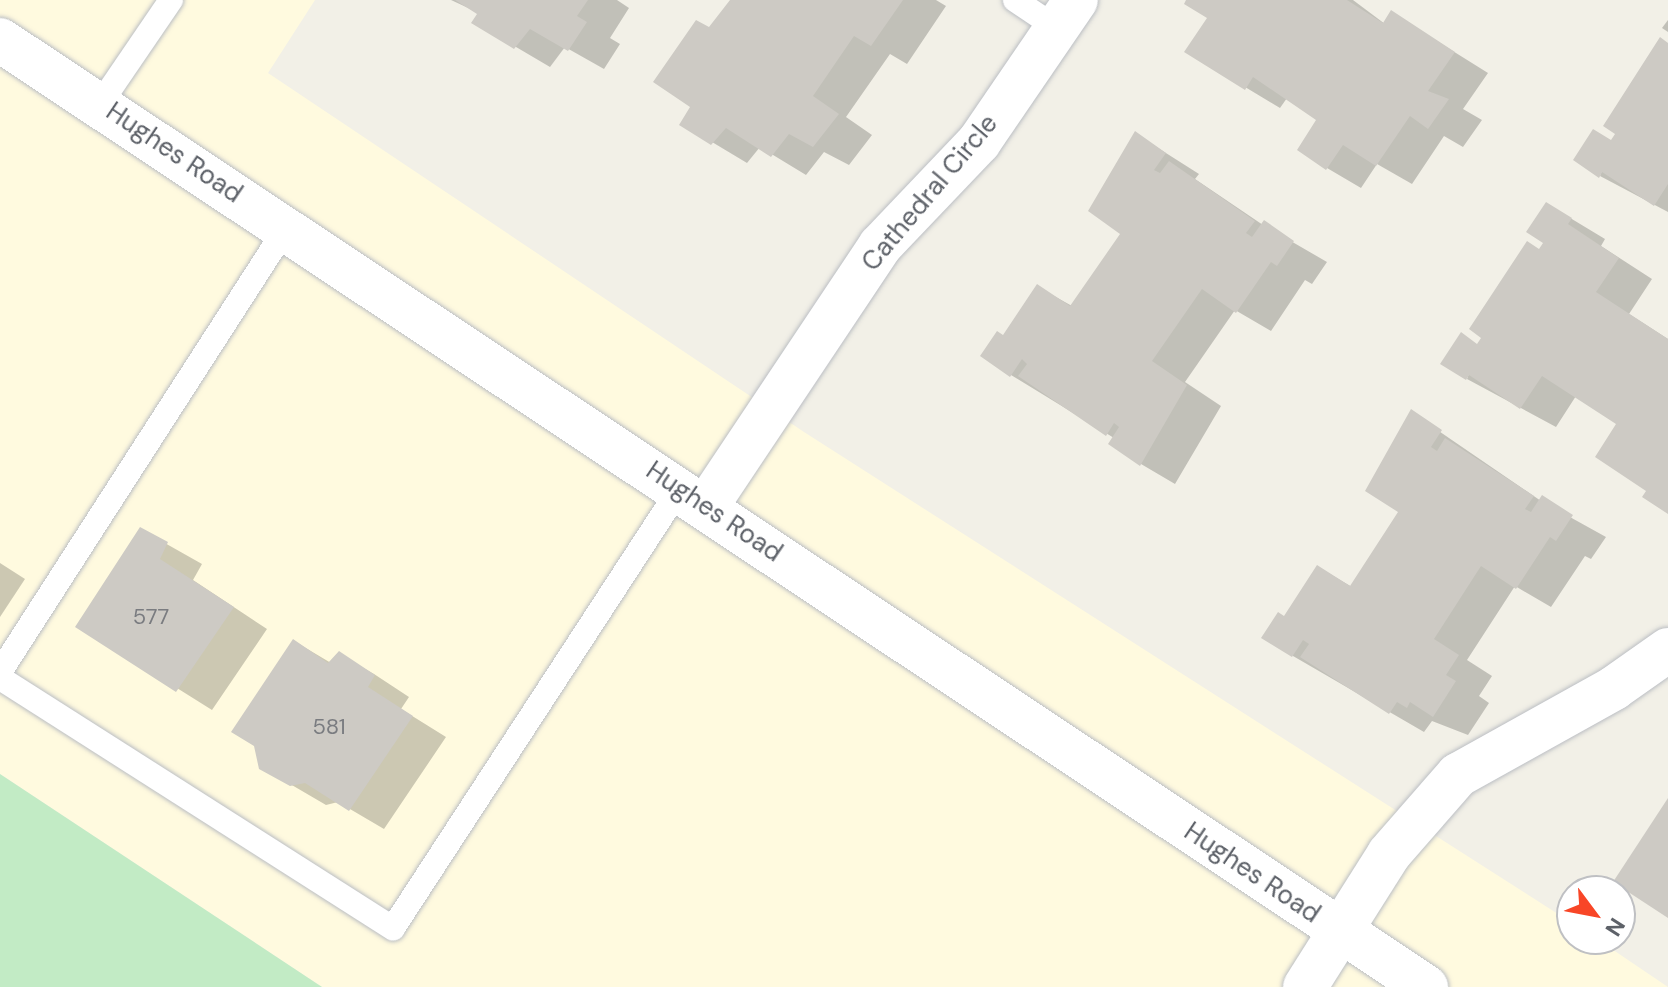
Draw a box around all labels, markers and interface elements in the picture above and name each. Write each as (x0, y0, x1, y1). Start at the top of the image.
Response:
street label: Hughes Road (100, 96, 248, 210)
street label: Cathedral Circle (856, 108, 1004, 278)
street label: Hughes Road (640, 455, 788, 569)
house number: 577 (133, 604, 169, 630)
house number: 581 (312, 714, 346, 740)
street label: Hughes Road (1178, 816, 1326, 930)
north arrow (1556, 875, 1636, 955)
text: N (1599, 912, 1632, 941)

